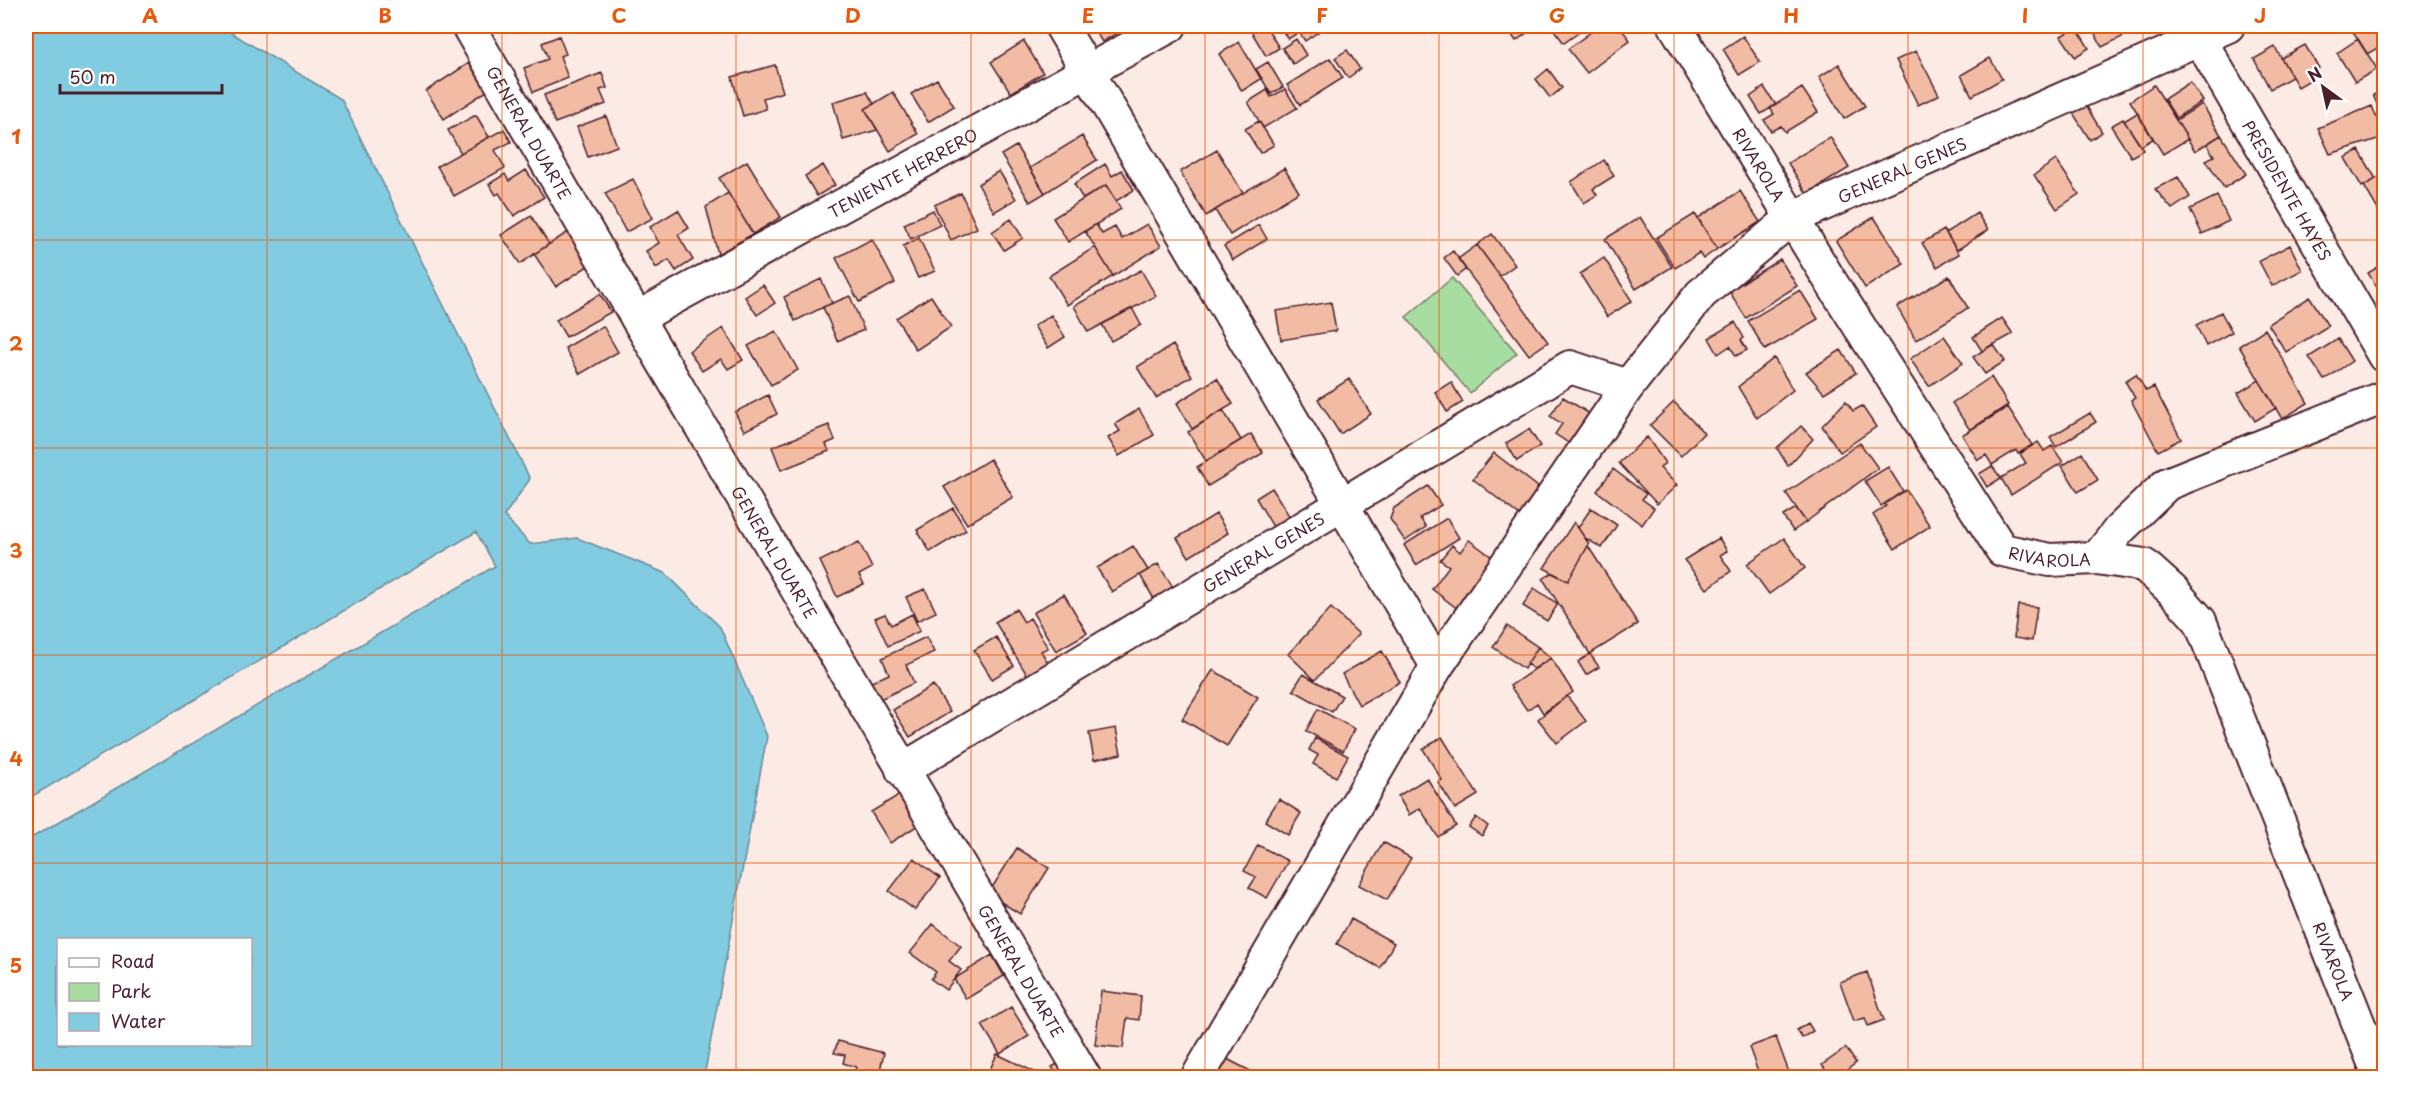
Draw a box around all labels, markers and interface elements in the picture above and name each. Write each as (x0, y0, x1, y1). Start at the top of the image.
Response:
text: A (142, 0, 158, 30)
text: B (378, 0, 392, 30)
text: C (611, 0, 627, 30)
text: D (845, 0, 861, 30)
text: E (1082, 0, 1094, 30)
text: F (1316, 0, 1328, 30)
text: G (1549, 0, 1565, 30)
text: H (1783, 0, 1799, 30)
text: I (2022, 0, 2028, 30)
text: J (2254, 0, 2266, 30)
scale bar (60, 57, 222, 95)
north arrow (2293, 57, 2353, 117)
text: N (2302, 60, 2326, 87)
street label: GENERAL DUARTE (481, 61, 578, 204)
text: 50 m (69, 63, 116, 90)
street label: PRESIDENTE HAYES (2237, 115, 2338, 265)
text: 1 (11, 121, 21, 151)
street label: TENIENTE HERRERO (824, 122, 982, 223)
street label: RIVAROLA (1728, 123, 1791, 206)
street label: GENERAL GENES (1834, 131, 1970, 209)
text: 2 (9, 328, 23, 358)
street label: GENERAL DUARTE (726, 481, 824, 623)
street label: GENERAL GENES (1198, 506, 1329, 598)
text: 3 (9, 535, 23, 565)
street label: RIVAROLA (2006, 540, 2091, 572)
text: 4 (9, 743, 23, 773)
street label: GENERAL DUARTE (973, 900, 1070, 1042)
street label: RIVAROLA (2308, 918, 2360, 1004)
legend (57, 938, 252, 1046)
text: Road (111, 947, 155, 974)
text: 5 (10, 950, 22, 980)
text: Park (111, 977, 151, 1004)
text: Water (111, 1007, 166, 1034)

